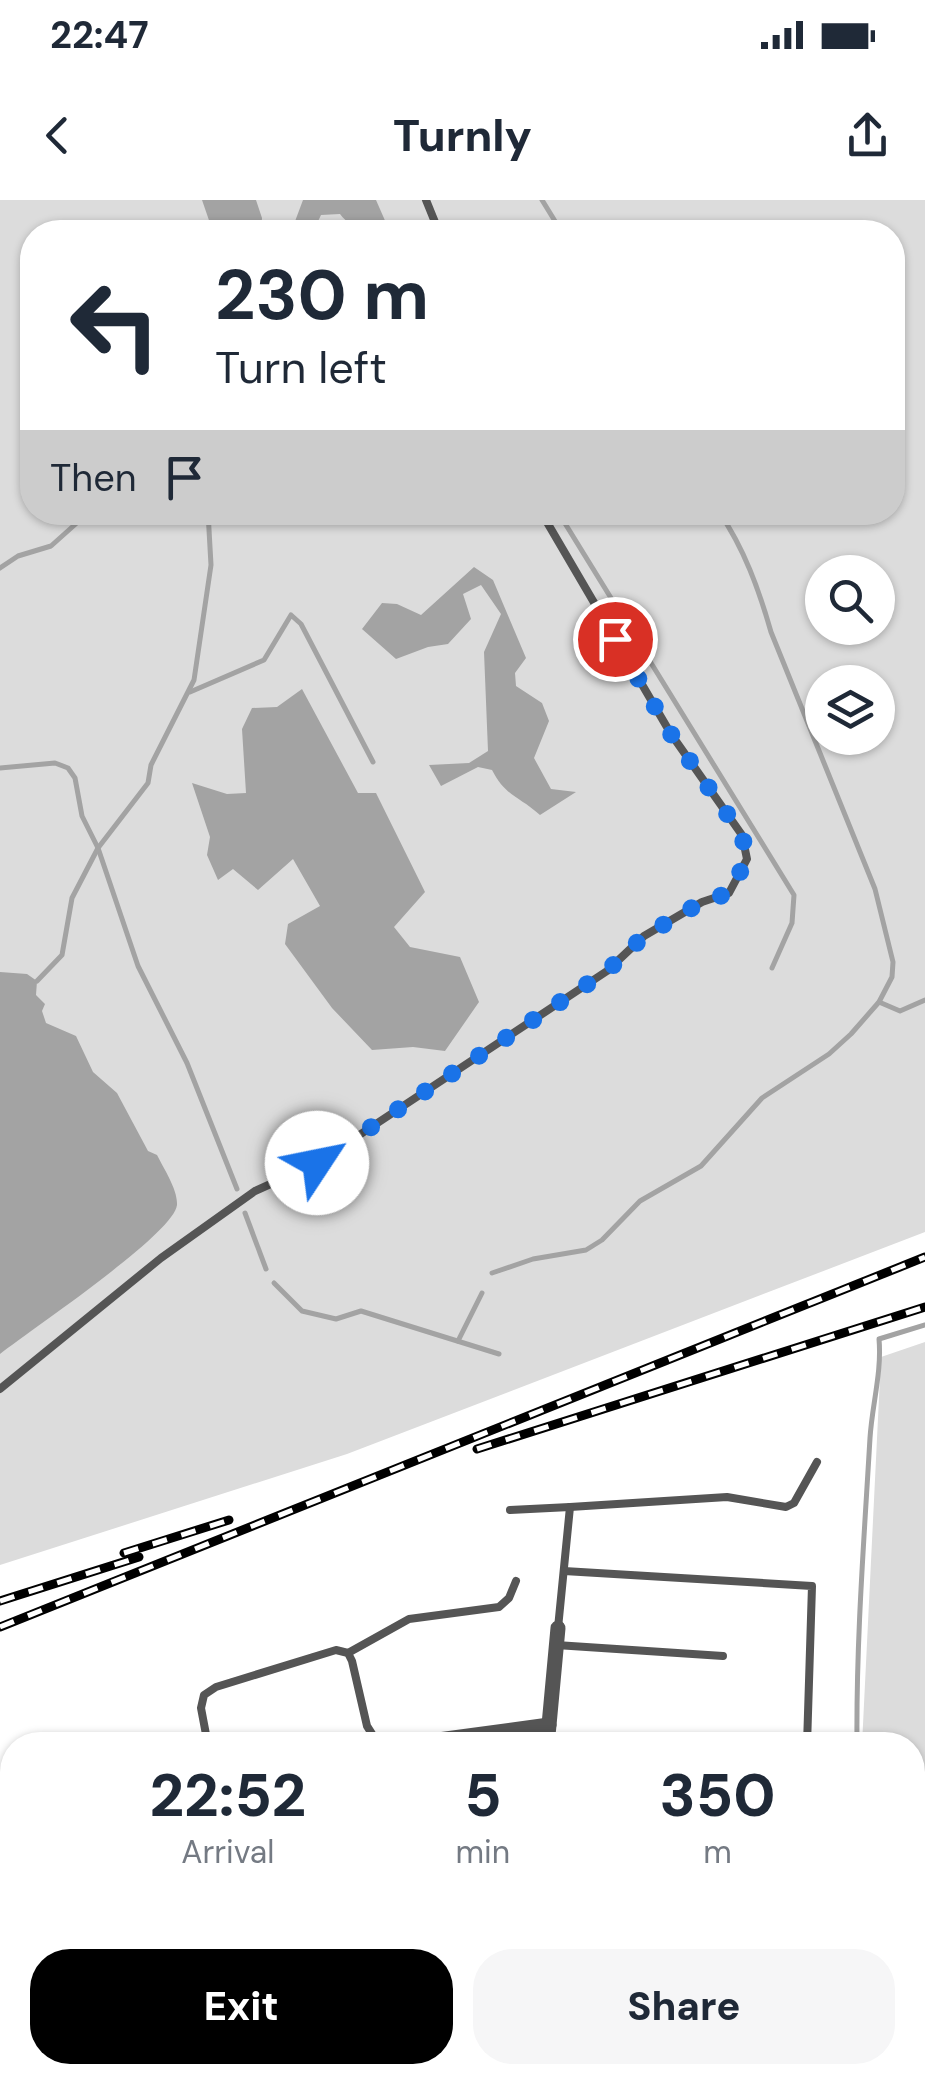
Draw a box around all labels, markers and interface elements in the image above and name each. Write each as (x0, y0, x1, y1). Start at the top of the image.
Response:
text: 22:47 (50, 10, 149, 60)
text: Turnly (393, 106, 532, 165)
icon: back (30, 108, 85, 163)
icon: share (840, 108, 895, 163)
text: 230 m (215, 250, 429, 341)
icon: left (50, 260, 180, 390)
text: Turn left (215, 338, 387, 397)
icon: arrive (157, 450, 212, 505)
text: Then (50, 453, 137, 503)
map controls (805, 555, 895, 755)
button: search (805, 555, 895, 645)
pin (573, 597, 658, 682)
icon: arrive (588, 612, 643, 667)
button: layers (805, 665, 895, 755)
position arrow (265, 1111, 369, 1215)
text: 22:52 (149, 1756, 306, 1835)
text: 5 (464, 1756, 502, 1835)
text: 350 (660, 1756, 776, 1835)
text: Arrival (181, 1831, 274, 1873)
text: min (456, 1831, 510, 1873)
text: m (703, 1831, 732, 1873)
button: Exit (30, 1949, 453, 2064)
button: Share (473, 1949, 895, 2064)

